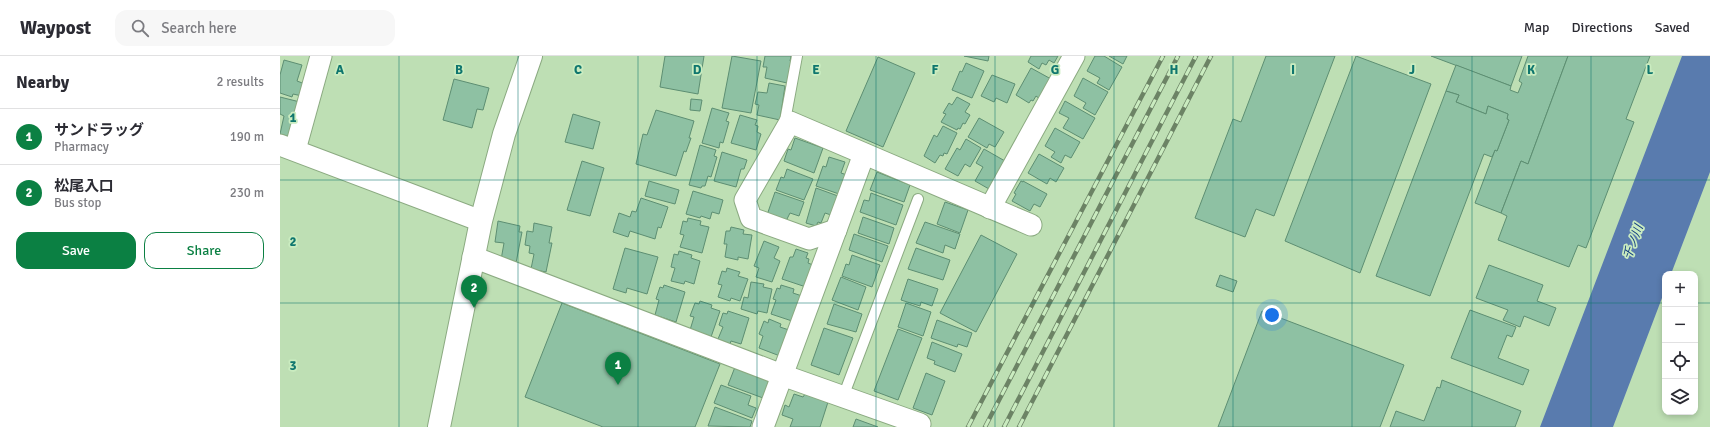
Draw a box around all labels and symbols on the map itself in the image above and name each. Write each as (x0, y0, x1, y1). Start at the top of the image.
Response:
text: A (336, 62, 345, 78)
text: B (455, 62, 463, 78)
text: C (574, 62, 582, 78)
text: D (693, 62, 702, 78)
text: E (812, 62, 820, 78)
text: F (932, 62, 939, 78)
text: G (1051, 62, 1059, 78)
text: H (1170, 62, 1178, 78)
text: I (1291, 62, 1295, 78)
text: J (1409, 62, 1415, 78)
text: K (1527, 62, 1535, 78)
text: L (1647, 62, 1654, 78)
text: 1 (289, 110, 297, 126)
water label: 千ノ川 (1620, 221, 1647, 262)
text: 2 (289, 234, 297, 250)
pin: 2 (461, 275, 487, 308)
your location (1262, 305, 1282, 325)
pin: 1 (605, 352, 631, 385)
text: 3 (289, 358, 297, 374)

